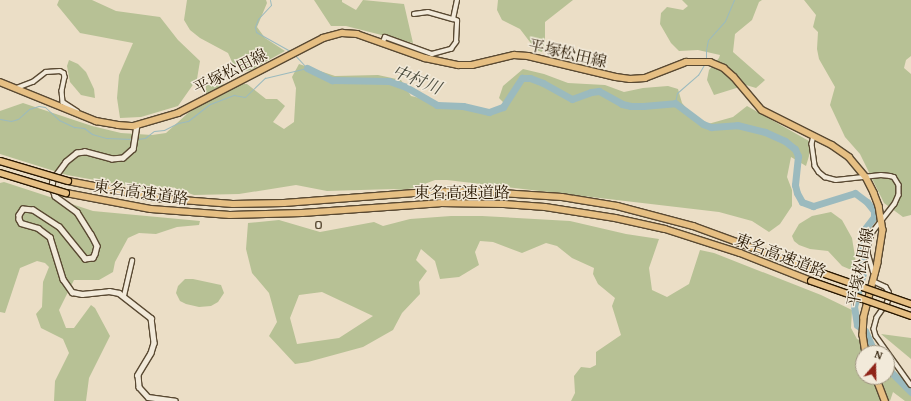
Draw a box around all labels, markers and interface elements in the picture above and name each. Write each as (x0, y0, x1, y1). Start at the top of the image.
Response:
street label: 平塚松田線 (527, 35, 609, 71)
street label: 平塚松田線 (190, 44, 270, 98)
water label: 中村川 (390, 60, 444, 98)
street label: 東名高速道路 (92, 176, 190, 208)
street label: 東名高速道路 (414, 182, 510, 202)
street label: 平塚松田線 (843, 226, 877, 308)
street label: 東名高速道路 (733, 229, 829, 281)
north arrow (855, 345, 895, 385)
text: N (873, 346, 885, 363)

